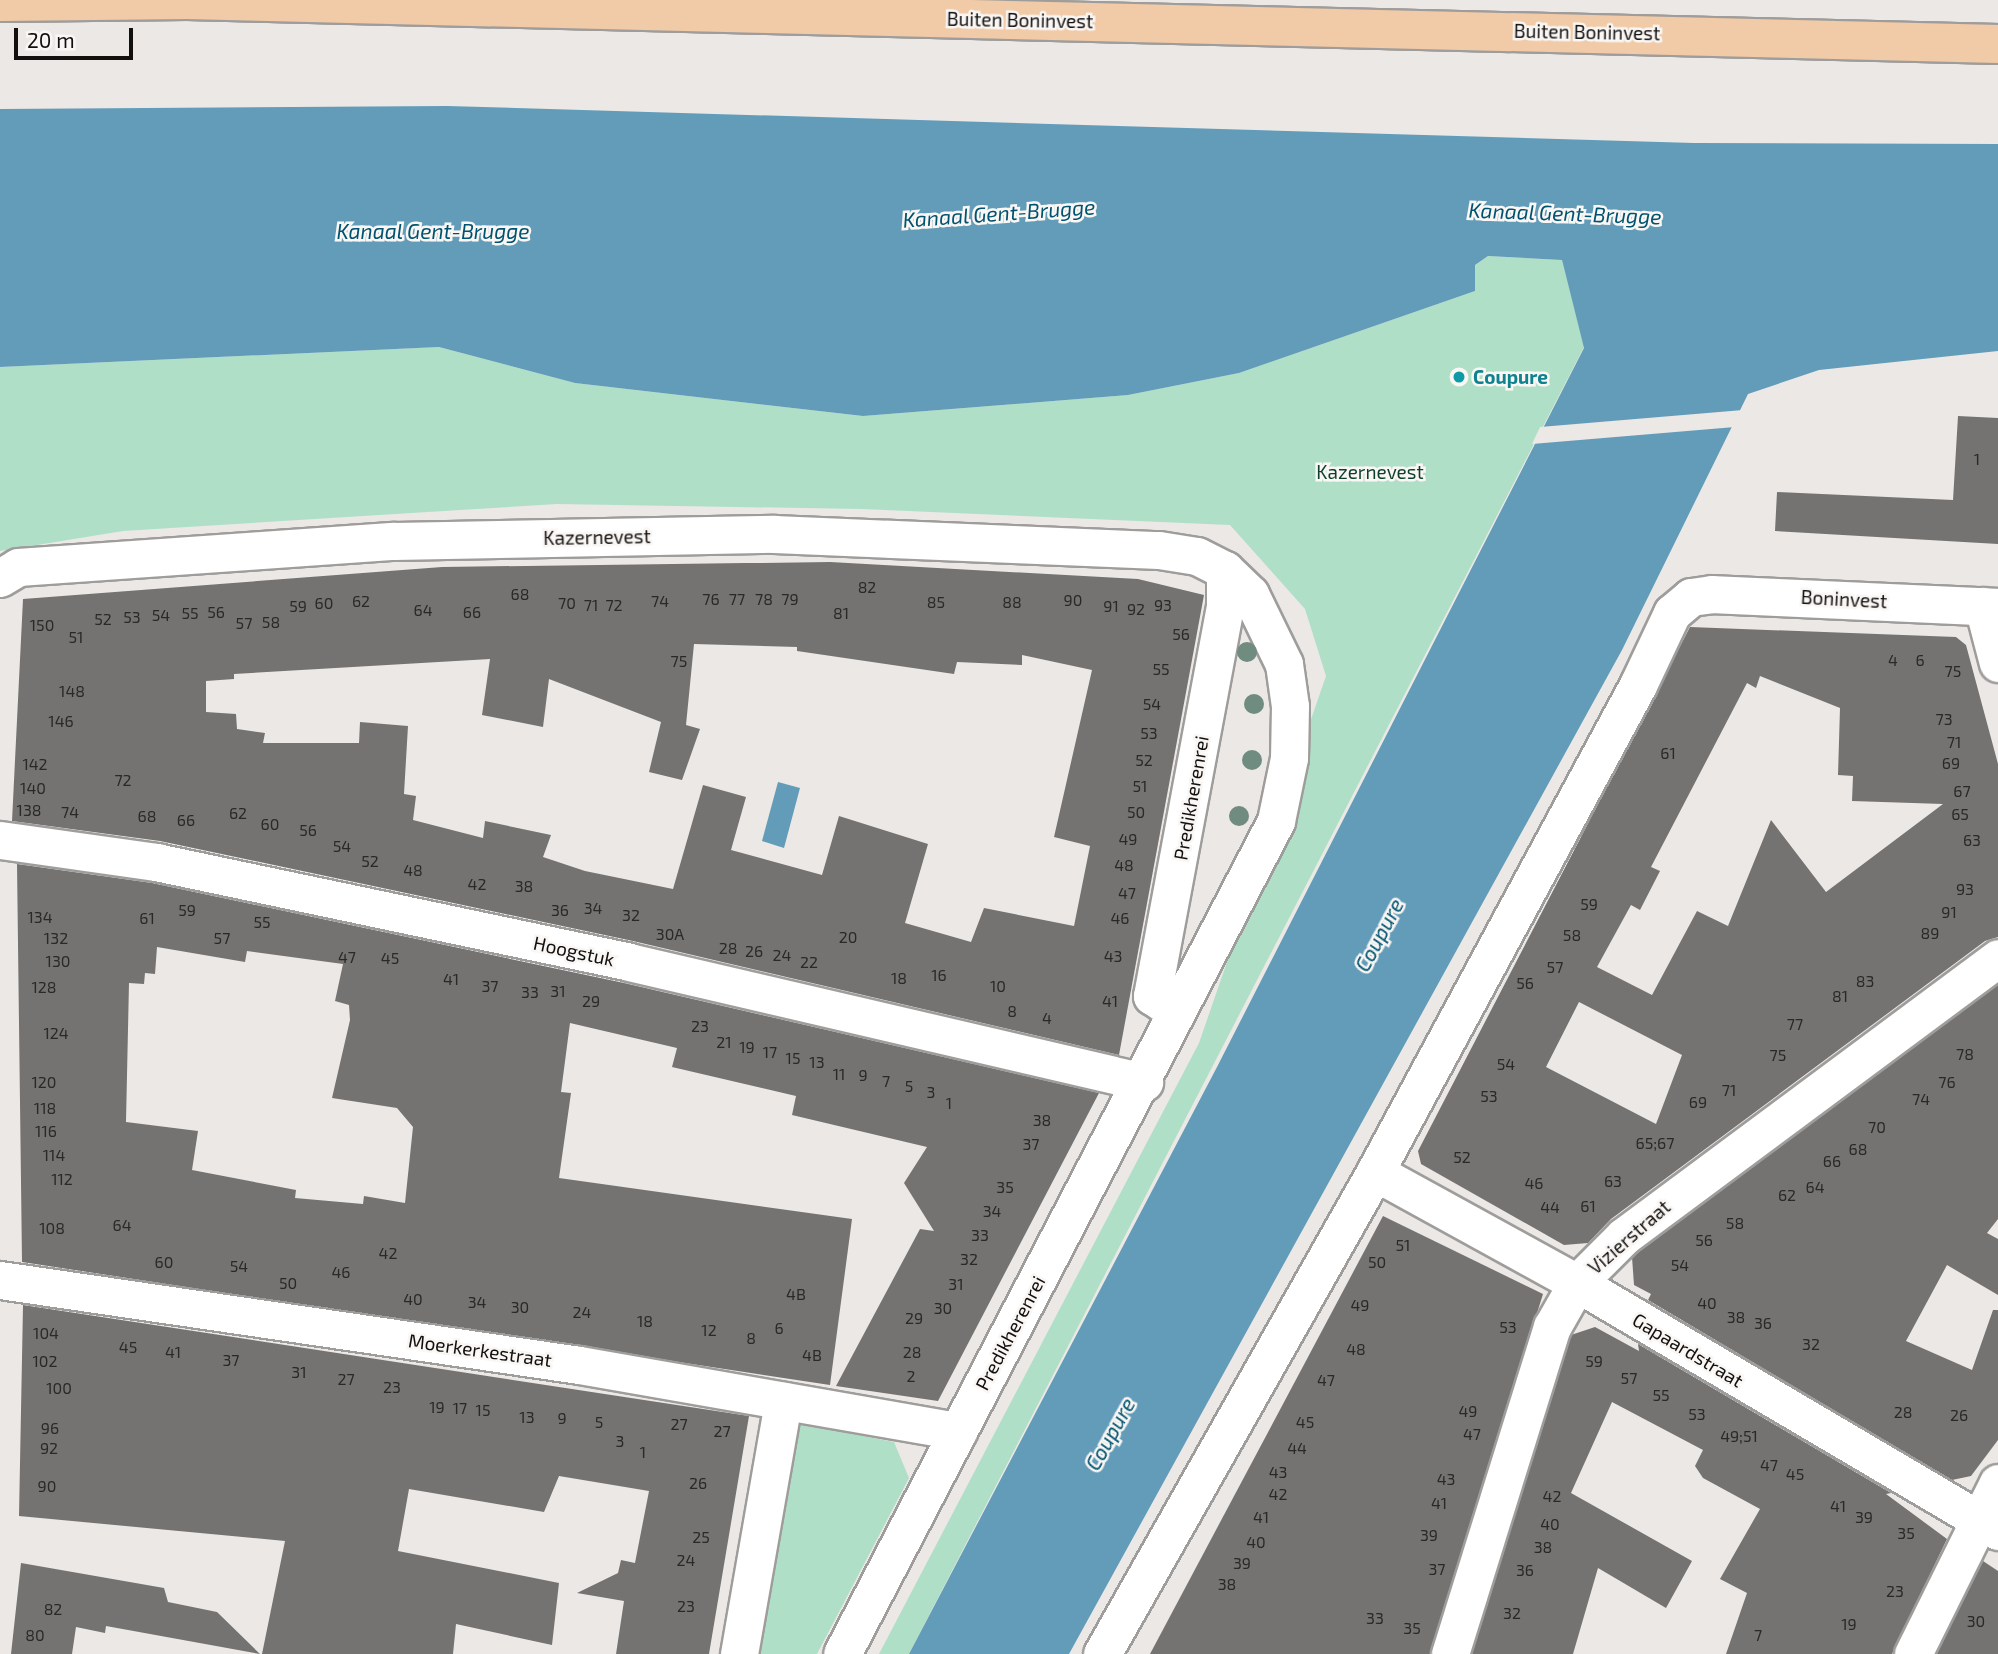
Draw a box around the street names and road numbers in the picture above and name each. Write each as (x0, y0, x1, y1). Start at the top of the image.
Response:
street label: Buiten Boninvest (947, 7, 1093, 33)
street label: Buiten Boninvest (1514, 19, 1660, 45)
street label: Kazernevest (543, 525, 651, 549)
street label: Boninvest (1800, 585, 1888, 613)
street label: Predikherenrei (1169, 734, 1213, 862)
street label: Hoogstuk (531, 931, 617, 971)
street label: Vizierstraat (1583, 1195, 1675, 1279)
street label: Predikherenrei (970, 1272, 1050, 1394)
street label: Gapaardstraat (1628, 1308, 1748, 1392)
street label: Moerkerkestraat (407, 1329, 553, 1371)

